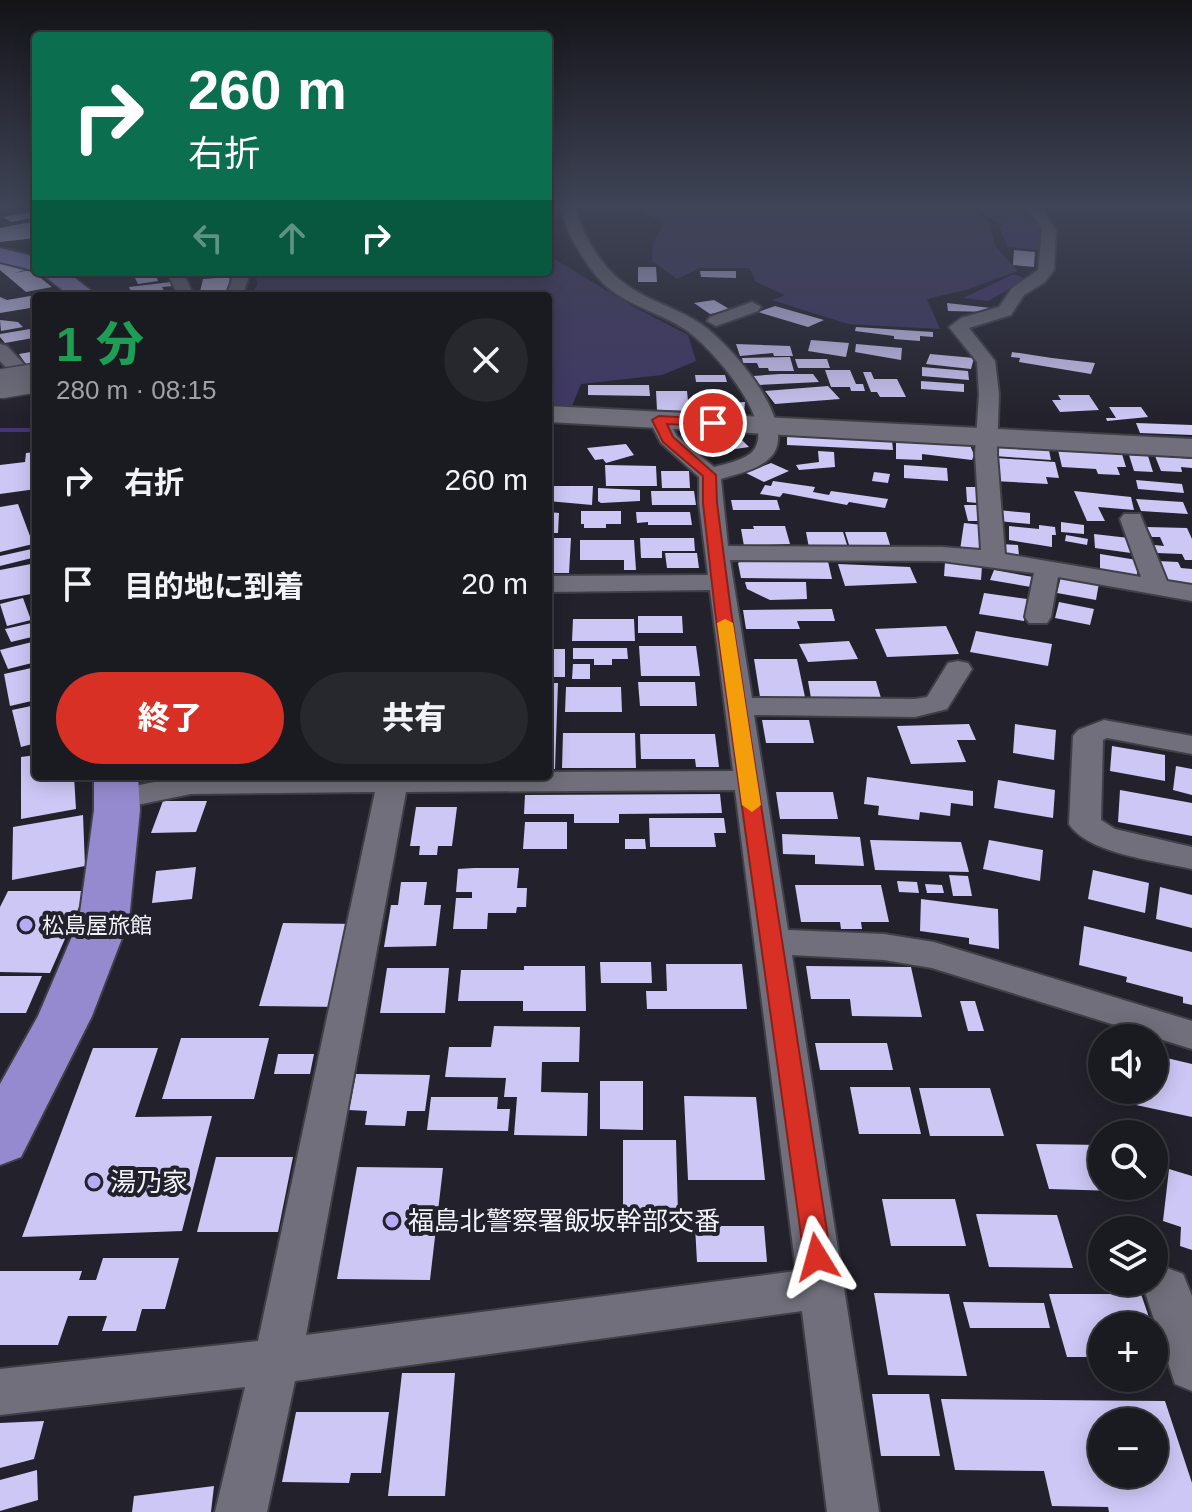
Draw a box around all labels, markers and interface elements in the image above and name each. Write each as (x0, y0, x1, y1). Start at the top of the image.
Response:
text: 260 m (188, 58, 347, 121)
icon: right (56, 64, 160, 168)
text: 右折 (188, 133, 260, 174)
icon: left (186, 216, 230, 260)
icon: ahead (270, 216, 314, 260)
icon: right (354, 216, 398, 260)
text: 1 分 (56, 318, 144, 371)
button: close (444, 318, 528, 402)
text: 280 m · 08:15 (56, 375, 216, 405)
pin (679, 389, 747, 457)
icon: arrive (691, 401, 735, 445)
icon: right (56, 458, 100, 502)
text: 260 m (445, 463, 528, 496)
text: 右折 (124, 466, 184, 499)
icon: arrive (56, 562, 100, 606)
text: 20 m (461, 567, 528, 600)
text: 目的地に到着 (124, 570, 304, 603)
button: 終了 (56, 672, 284, 764)
button: 共有 (300, 672, 528, 764)
place label: 松島屋旅館 (42, 913, 152, 938)
marker: 松島屋旅館 (17, 916, 35, 934)
map controls (1088, 1024, 1168, 1488)
button: sound (1088, 1024, 1168, 1104)
button: search (1088, 1120, 1168, 1200)
place label: 湯乃家 (110, 1167, 188, 1197)
marker: 湯乃家 (85, 1173, 103, 1191)
place label: 福島北警察署飯坂幹部交番 (408, 1206, 720, 1236)
marker: 福島北警察署飯坂幹部交番 (383, 1212, 401, 1230)
position arrow (775, 1215, 859, 1299)
button: layers (1088, 1216, 1168, 1296)
button: + (1088, 1312, 1168, 1392)
button: − (1088, 1408, 1168, 1488)

